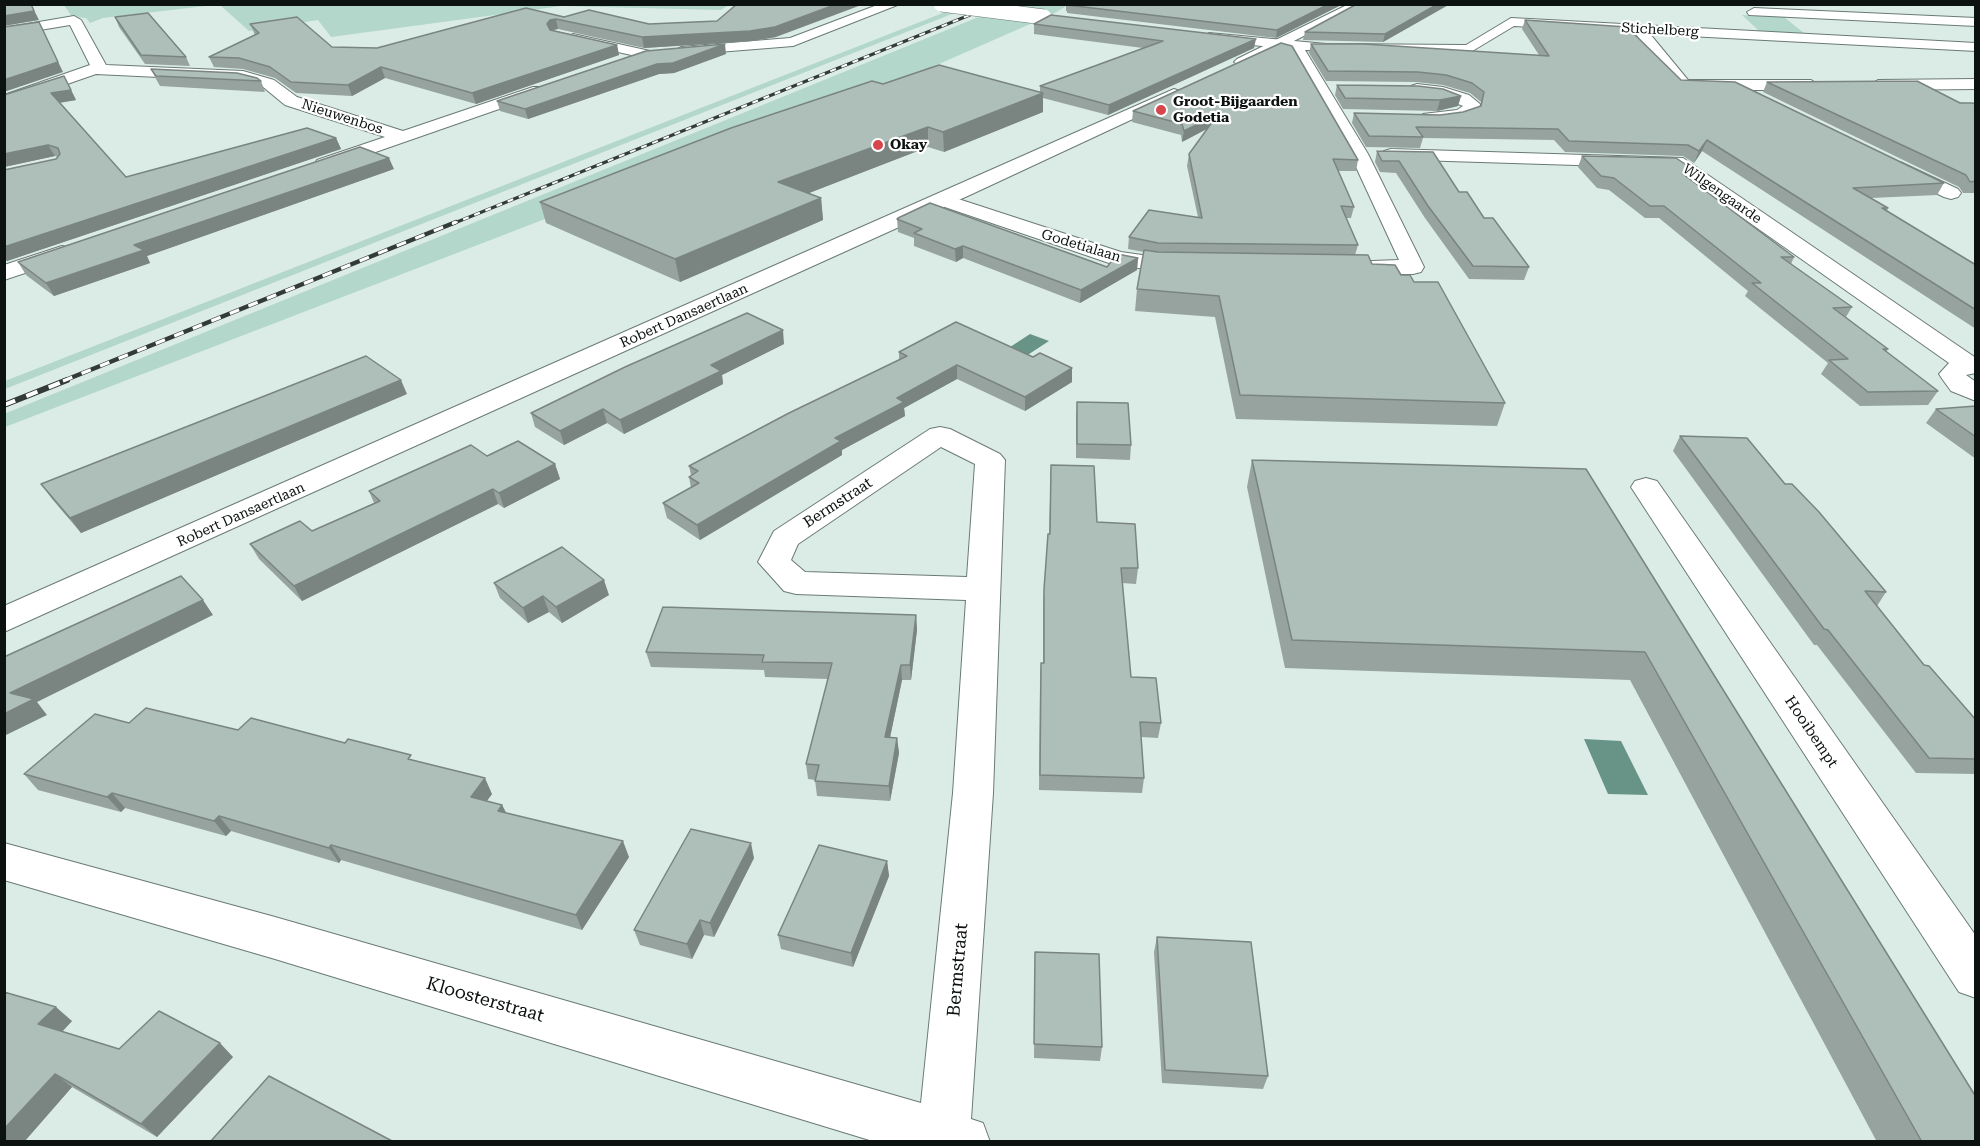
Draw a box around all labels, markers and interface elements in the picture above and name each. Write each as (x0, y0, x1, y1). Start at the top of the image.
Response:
street label: Stichelberg (1621, 20, 1699, 40)
place label: Groot-Bijgaarden Godetia (1173, 94, 1298, 126)
street label: Nieuwenbos (299, 96, 385, 138)
marker: Groot-Bijgaarden Godetia (1154, 103, 1168, 117)
place label: Okay (890, 137, 927, 153)
marker: Okay (871, 138, 885, 152)
street label: Wilgengaarde (1679, 161, 1765, 227)
street label: Godetialaan (1039, 226, 1123, 266)
street label: Robert Dansaertlaan (617, 280, 751, 352)
street label: Bermstraat (800, 474, 876, 532)
street label: Robert Dansaertlaan (174, 479, 308, 551)
street label: Hooibempt (1780, 693, 1842, 771)
street label: Bermstraat (943, 922, 973, 1018)
street label: Kloosterstraat (424, 973, 546, 1027)

